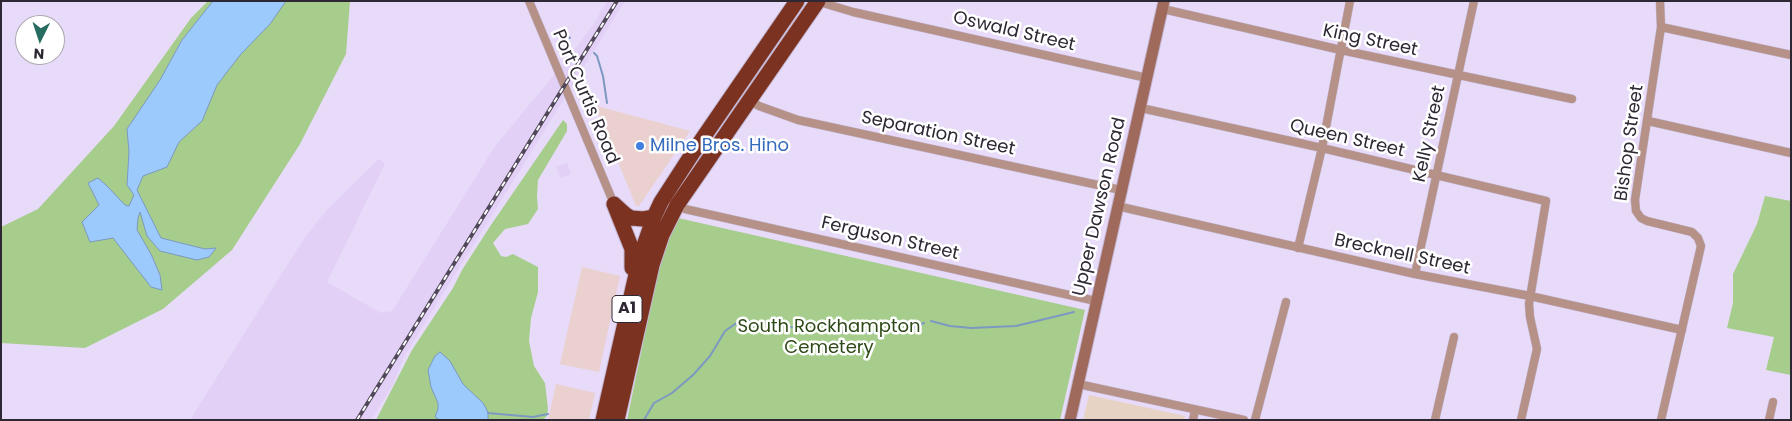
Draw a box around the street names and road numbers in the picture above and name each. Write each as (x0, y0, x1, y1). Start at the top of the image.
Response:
street label: Oswald Street (951, 7, 1077, 57)
street label: King Street (1321, 20, 1419, 62)
street label: Port Curtis Road (547, 26, 623, 168)
street label: Bishop Street (1611, 83, 1649, 203)
street label: Kelly Street (1409, 84, 1451, 184)
street label: Separation Street (859, 107, 1017, 161)
street label: Upper Dawson Road (1069, 115, 1131, 299)
street label: Queen Street (1288, 115, 1406, 163)
street label: Ferguson Street (819, 213, 961, 265)
street label: Brecknell Street (1332, 230, 1472, 280)
road number: A1 (612, 296, 642, 322)

